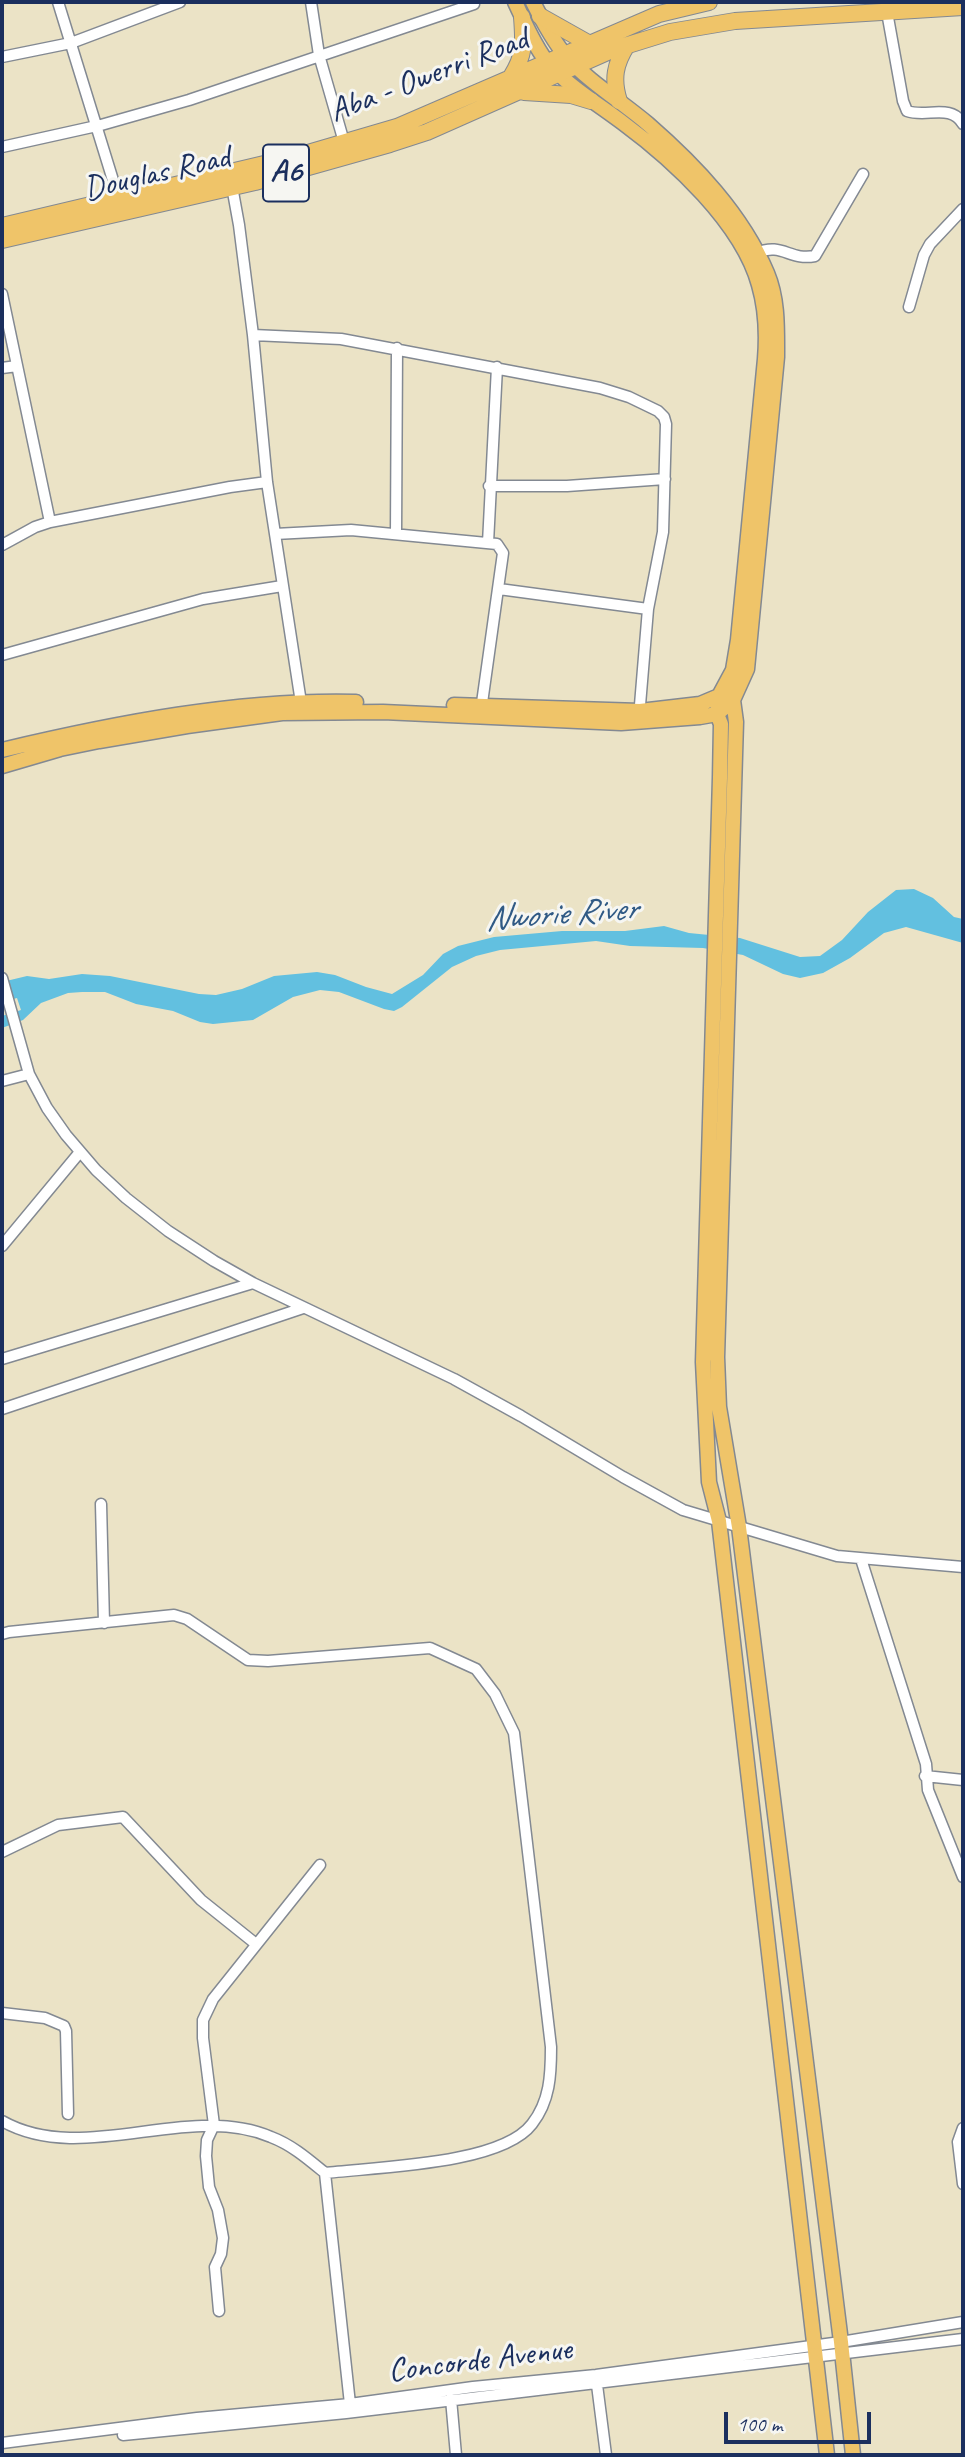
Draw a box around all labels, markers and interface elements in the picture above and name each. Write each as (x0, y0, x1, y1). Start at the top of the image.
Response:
street label: Aba - Owerri Road (324, 20, 534, 132)
street label: Douglas Road (80, 138, 234, 210)
road number: A6 (263, 145, 309, 202)
water label: Nworie River (484, 889, 638, 941)
street label: Concorde Avenue (386, 2330, 574, 2392)
scale bar (727, 2398, 874, 2442)
text: 100 m (737, 2411, 782, 2437)

